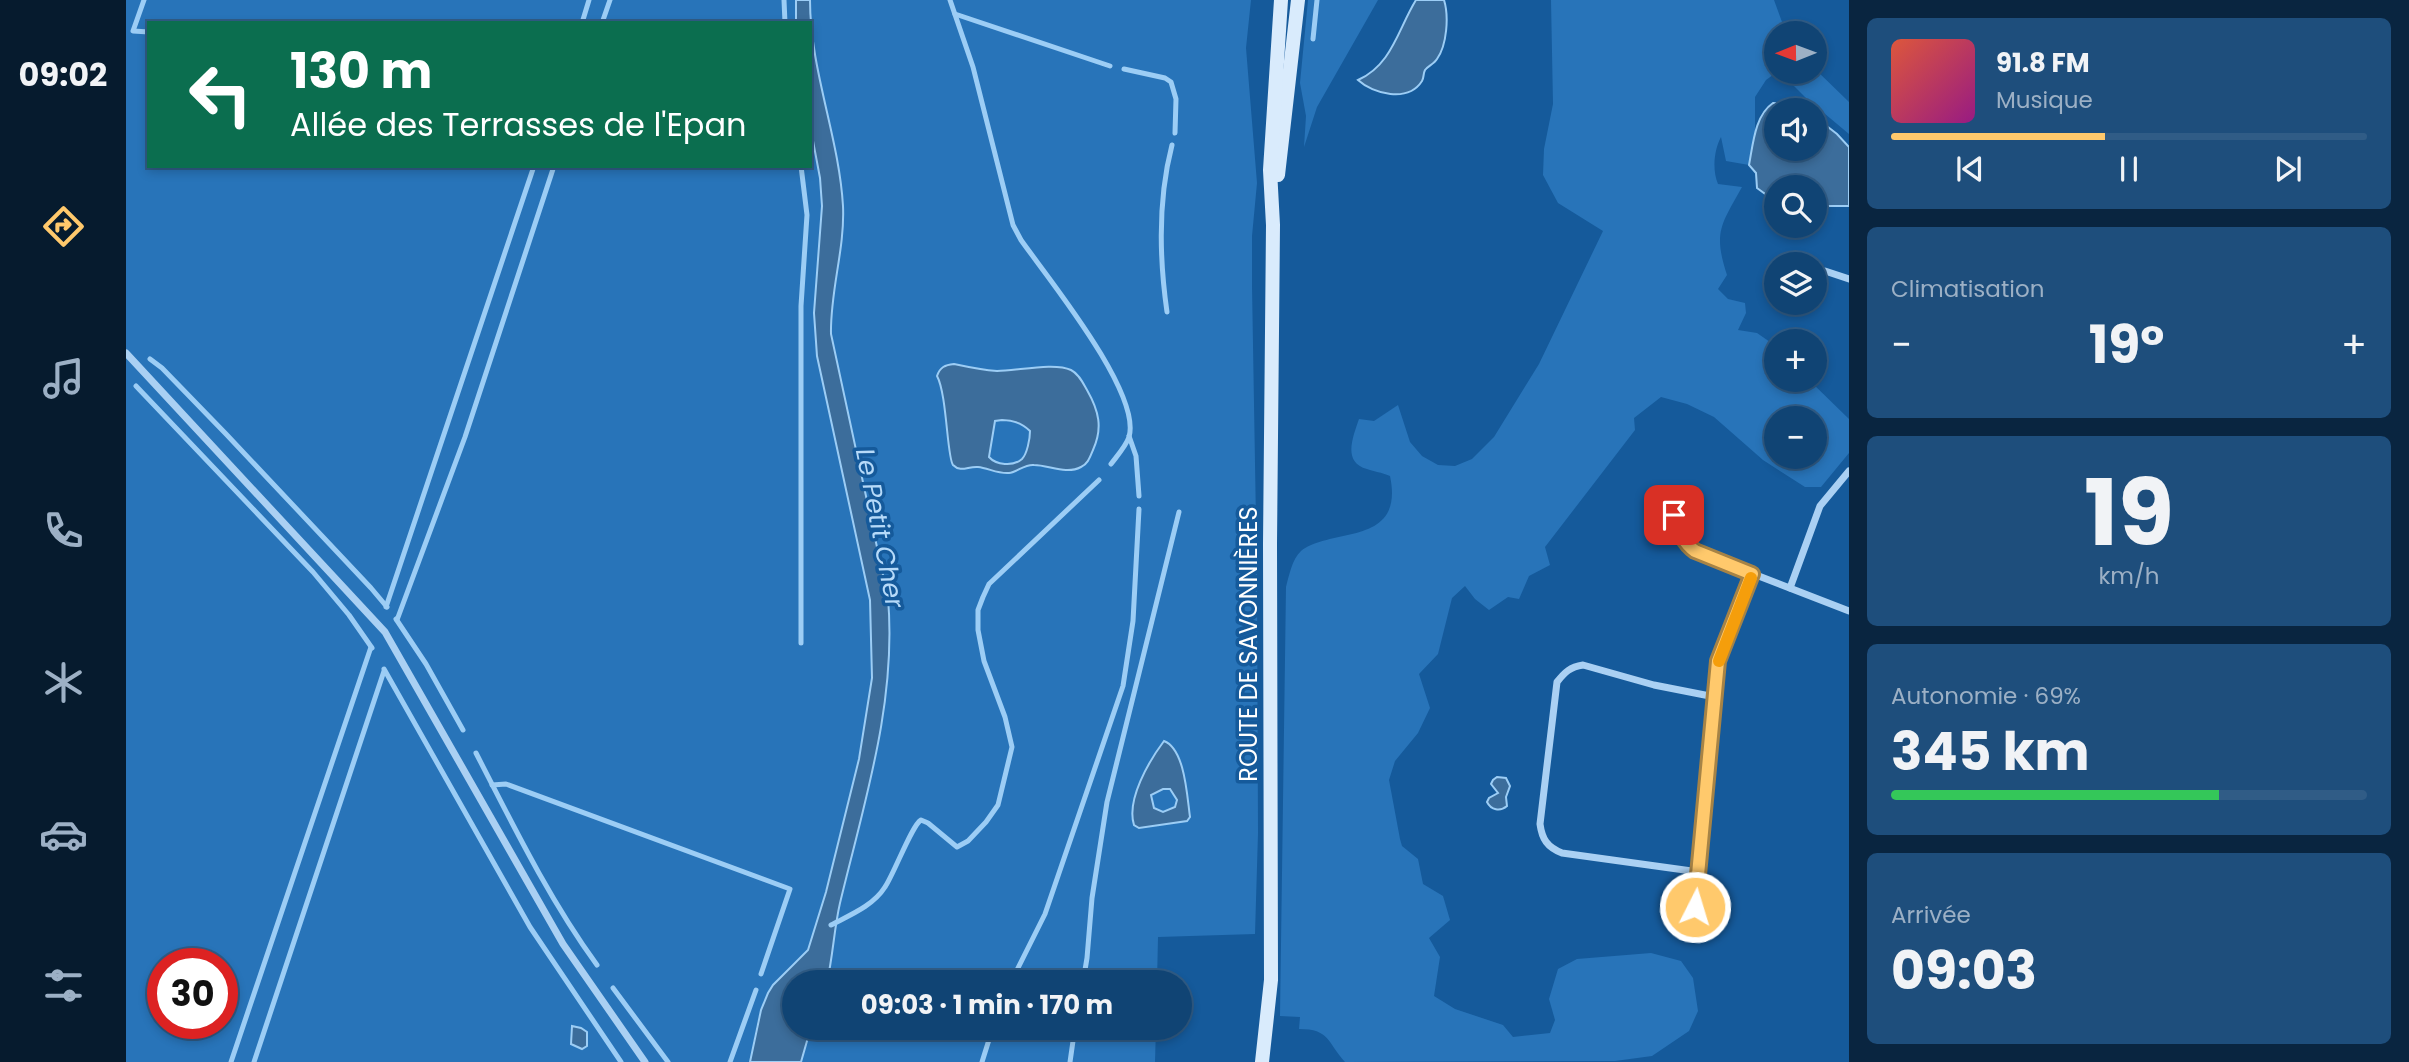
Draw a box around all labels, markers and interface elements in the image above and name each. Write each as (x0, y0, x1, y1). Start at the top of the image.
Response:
north arrow (1764, 21, 1827, 84)
map controls (1764, 21, 1827, 469)
text: 130 m (290, 37, 432, 105)
text: 91.8 FM (1996, 45, 2090, 81)
icon: left (175, 49, 266, 140)
text: 09:02 (19, 52, 107, 97)
text: Musique (1996, 84, 2093, 116)
button: sound (1764, 98, 1827, 161)
text: Allée des Terrasses de l'Epan (290, 102, 747, 147)
icon: previous (1951, 150, 1989, 188)
icon: pause (2110, 150, 2148, 188)
icon: next (2269, 150, 2307, 188)
button: search (1764, 175, 1827, 238)
icon: directions (39, 202, 88, 251)
button: layers (1764, 252, 1827, 315)
text: Climatisation (1891, 273, 2044, 305)
text: 19° (2089, 308, 2164, 381)
text: − (1891, 318, 1912, 371)
text: + (2341, 318, 2367, 371)
button: + (1764, 329, 1827, 392)
icon: music (39, 354, 88, 403)
button: − (1764, 406, 1827, 469)
water label: Le Petit Cher (847, 445, 913, 612)
text: 19 (2084, 449, 2174, 577)
pin (1644, 485, 1704, 545)
icon: arrive (1655, 496, 1693, 534)
icon: phone (39, 506, 88, 555)
street label: ROUTE DE SAVONNIÈRES (1232, 506, 1265, 782)
text: km/h (2098, 560, 2160, 592)
icon: climate (39, 658, 88, 707)
text: Autonomie · 69% (1891, 680, 2081, 712)
text: 345 km (1891, 715, 2090, 788)
icon: car (39, 810, 88, 859)
position arrow (1658, 870, 1732, 944)
text: Arrivée (1891, 899, 1971, 931)
text: 09:03 (1891, 934, 2037, 1007)
speed limit sign: 30 (147, 948, 238, 1039)
icon: filters (39, 961, 88, 1010)
text: 09:03 · 1 min · 170 m (861, 987, 1113, 1023)

